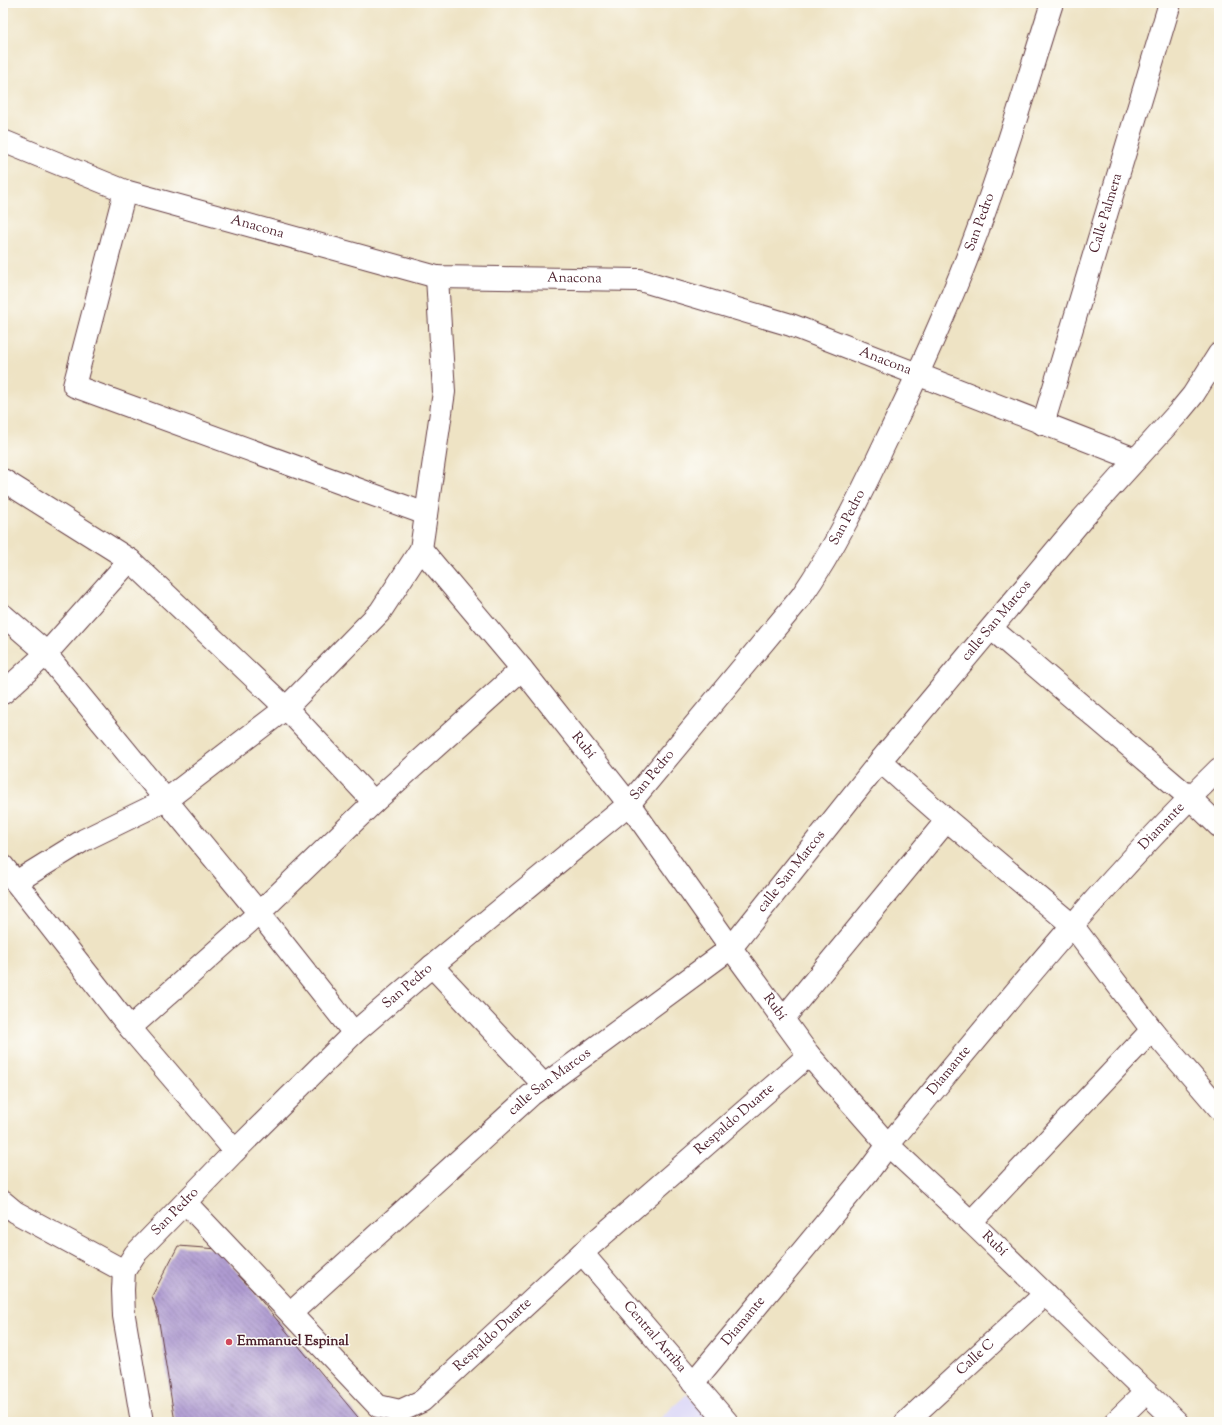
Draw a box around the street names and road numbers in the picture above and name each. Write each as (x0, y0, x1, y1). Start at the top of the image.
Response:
street label: Calle Palmera (1085, 170, 1128, 256)
street label: San Pedro (961, 190, 1000, 255)
street label: Anacona (228, 211, 287, 244)
street label: Anacona (547, 269, 603, 289)
street label: Anacona (856, 342, 915, 381)
street label: San Pedro (825, 486, 871, 550)
street label: calle San Marcos (957, 576, 1037, 666)
street label: Rubí (566, 728, 600, 764)
street label: San Pedro (626, 745, 680, 805)
street label: Diamante (1135, 798, 1190, 855)
street label: calle San Marcos (753, 826, 831, 917)
street label: San Pedro (378, 959, 438, 1014)
street label: Rubí (758, 990, 791, 1025)
street label: Diamante (923, 1042, 976, 1100)
street label: calle San Marcos (504, 1044, 596, 1121)
street label: Respaldo Duarte (691, 1079, 779, 1160)
street label: San Pedro (147, 1183, 204, 1241)
street label: Rubí (977, 1227, 1011, 1262)
street label: Diamante (718, 1292, 771, 1351)
street label: Respaldo Duarte (450, 1294, 537, 1377)
street label: Central Arriba (618, 1297, 691, 1378)
street label: Calle C (952, 1335, 1000, 1381)

